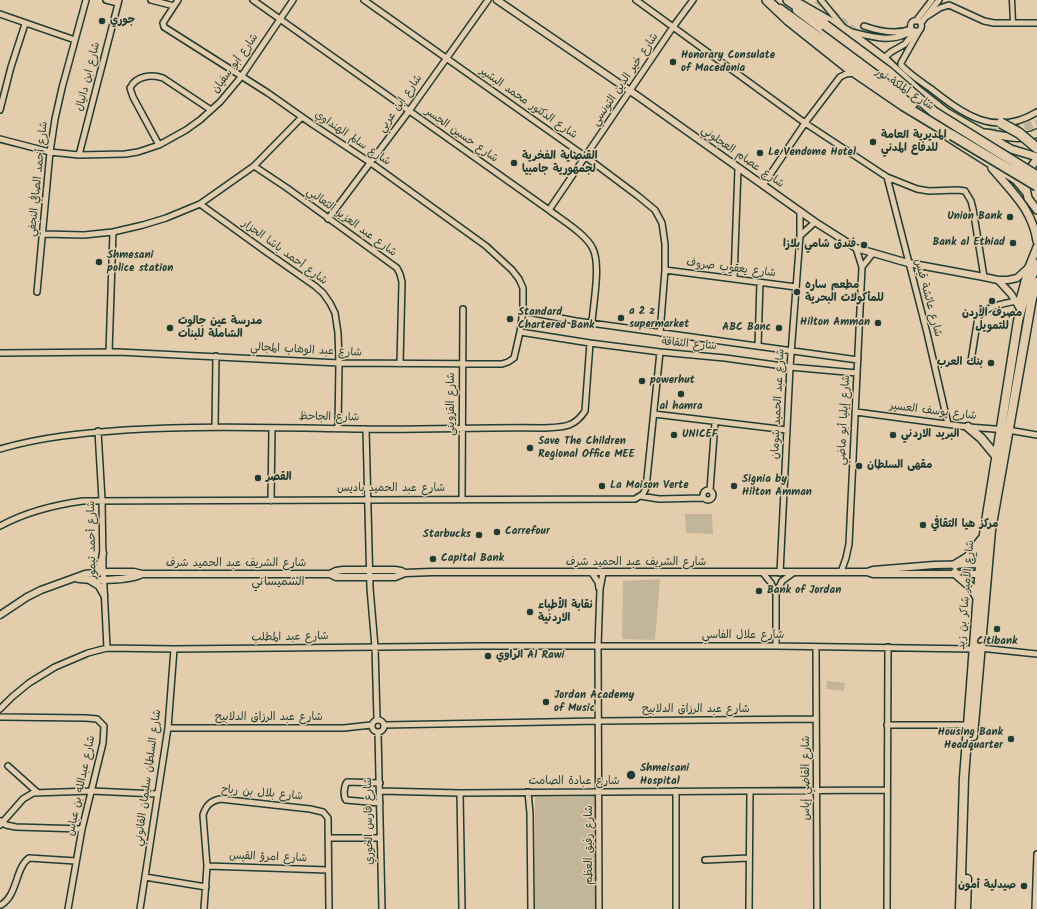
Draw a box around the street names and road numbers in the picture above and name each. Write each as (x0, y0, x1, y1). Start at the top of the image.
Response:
street label: شارع خير الدين التونسي (590, 31, 662, 129)
street label: شارع أبو سفيان (210, 32, 262, 96)
street label: شارع ابن دانيال (74, 41, 104, 113)
street label: شارع الدكتور محمد البشير (477, 65, 579, 143)
street label: شارع الملكة نور (872, 66, 936, 114)
street label: شارع ابن عربي (376, 73, 426, 135)
street label: شارع حسين الجسر (422, 106, 500, 166)
street label: شارع سالم الهنداوي (312, 109, 392, 169)
street label: شارع أحمد الصافي النجفي (26, 121, 52, 237)
street label: شارع عصام العجلوني (698, 124, 786, 192)
street label: شارع عبد العزيز الثعالبي (303, 186, 399, 260)
street label: شارع أحمد باشا الجزار (239, 218, 329, 288)
street label: شارع يعقوب صروف (685, 257, 777, 281)
street label: شارع عائشة قيس (910, 258, 944, 338)
street label: شارع الثقافة (661, 336, 717, 354)
street label: شارع عبد الوهاب المجالي (250, 341, 362, 361)
street label: شارع عبد الحميد شومان (770, 348, 788, 460)
street label: شارع القزويني (445, 372, 459, 436)
street label: شارع إيليا أبو ماضي (836, 375, 854, 465)
street label: شارع يوسف العسير (889, 400, 977, 424)
street label: شارع الجاحظ (299, 411, 359, 425)
street label: شارع عبد الحميد باديس (337, 482, 445, 496)
street label: شارع أحمد تيمور (86, 501, 100, 579)
street label: شارع الأمير شاكر بن زيد (956, 540, 978, 650)
street label: شارع الشريف عبد الحميد شرف (566, 556, 706, 570)
street label: شارع الشريف عبد الحميد شرف (166, 557, 306, 571)
street label: شارع علال الفاسي (702, 629, 784, 643)
street label: شارع عبد المطلب (251, 631, 329, 645)
street label: شارع عبد الرزاق الدلابيح (642, 703, 750, 717)
street label: شارع السلطان سليمان القانوني (133, 709, 165, 847)
street label: شارع عبد الرزاق الدلابيح (215, 711, 323, 725)
street label: شارع عبدالله بن عباس (65, 735, 99, 837)
street label: شارع القاضي إياس (800, 736, 814, 820)
street label: شارع عبادة الصامت (528, 775, 620, 789)
street label: شارع فارس الخوري (363, 777, 377, 865)
street label: شارع بلال بن رباح (221, 784, 303, 804)
street label: شارع رفيق العظم (583, 805, 597, 885)
street label: شارع امرؤ القيس (229, 850, 307, 866)

